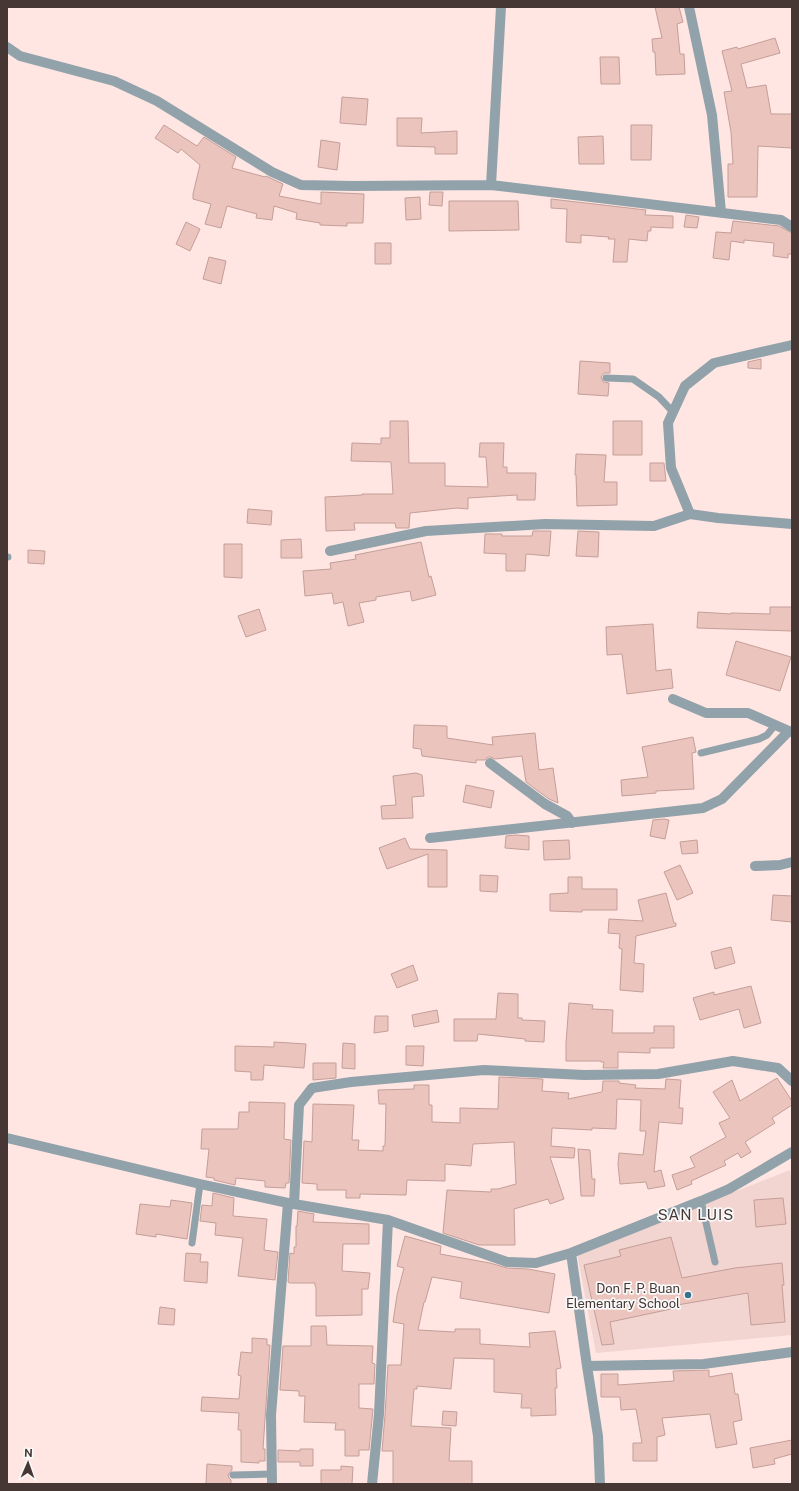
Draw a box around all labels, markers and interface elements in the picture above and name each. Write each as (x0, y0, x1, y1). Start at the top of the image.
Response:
district label: SAN LUIS (658, 1206, 734, 1223)
place label: Don F. P. Buan Elementary School (566, 1281, 680, 1311)
marker: Don F. P. Buan Elementary School (683, 1290, 693, 1300)
north arrow (8, 1443, 48, 1483)
text: N (24, 1447, 33, 1459)

